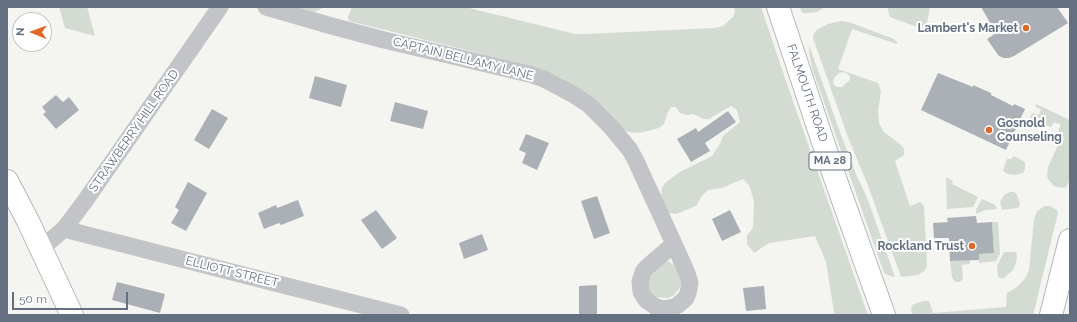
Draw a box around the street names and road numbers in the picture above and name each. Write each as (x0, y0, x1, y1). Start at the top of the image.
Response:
street label: CAPTAIN BELLAMY LANE (391, 35, 535, 83)
street label: FALMOUTH ROAD (784, 42, 830, 144)
street label: STRAWBERRY HILL ROAD (86, 67, 182, 195)
road number: MA 28 (809, 152, 851, 170)
street label: ELLIOTT STREET (184, 254, 280, 290)

